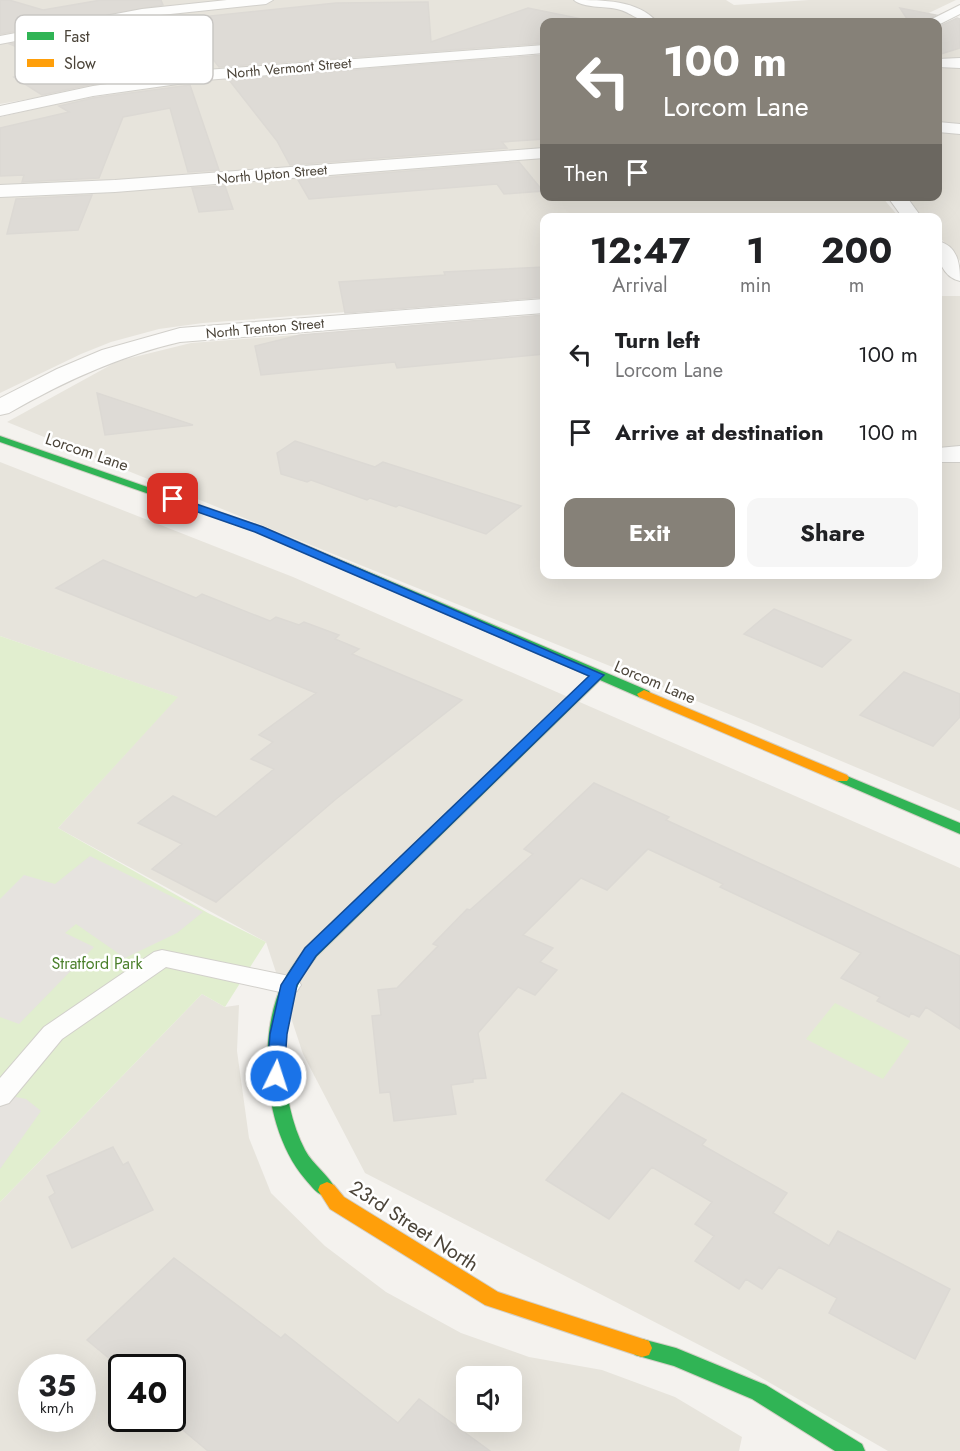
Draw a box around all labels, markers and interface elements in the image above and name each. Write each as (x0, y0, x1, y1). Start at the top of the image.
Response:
legend (15, 15, 213, 84)
text: Fast (64, 25, 90, 48)
text: 100 m (663, 31, 787, 92)
icon: left (564, 42, 642, 120)
text: Slow (64, 52, 96, 75)
street label: North Vermont Street (226, 53, 353, 83)
text: Lorcom Lane (663, 87, 809, 126)
icon: arrive (621, 156, 654, 189)
text: Then (564, 157, 609, 189)
street label: North Upton Street (216, 159, 329, 189)
text: 12:47 (590, 224, 690, 276)
text: 1 (746, 224, 765, 276)
text: 200 (821, 224, 892, 276)
text: Arrival (612, 271, 668, 300)
text: min (740, 271, 771, 300)
text: m (849, 271, 864, 300)
street label: North Trenton Street (205, 313, 326, 343)
text: Turn left (615, 324, 700, 356)
icon: left (564, 338, 597, 371)
text: 100 m (858, 338, 918, 370)
text: Lorcom Lane (615, 356, 723, 385)
icon: arrive (564, 416, 597, 449)
text: Arrive at destination (615, 416, 824, 448)
text: 100 m (858, 416, 918, 448)
street label: Lorcom Lane (42, 427, 132, 477)
pin (147, 473, 198, 524)
icon: arrive (156, 482, 189, 515)
button: Exit (564, 498, 735, 567)
button: Share (747, 498, 918, 567)
street label: Lorcom Lane (611, 655, 699, 709)
park label: Stratford Park (52, 952, 143, 975)
position arrow (244, 1044, 308, 1108)
street label: 23rd Street North (344, 1173, 484, 1279)
speed limit sign: 40 (108, 1354, 186, 1432)
text: 35 (38, 1364, 76, 1407)
map controls (456, 1366, 522, 1432)
button: sound (456, 1366, 522, 1432)
text: km/h (40, 1397, 74, 1419)

